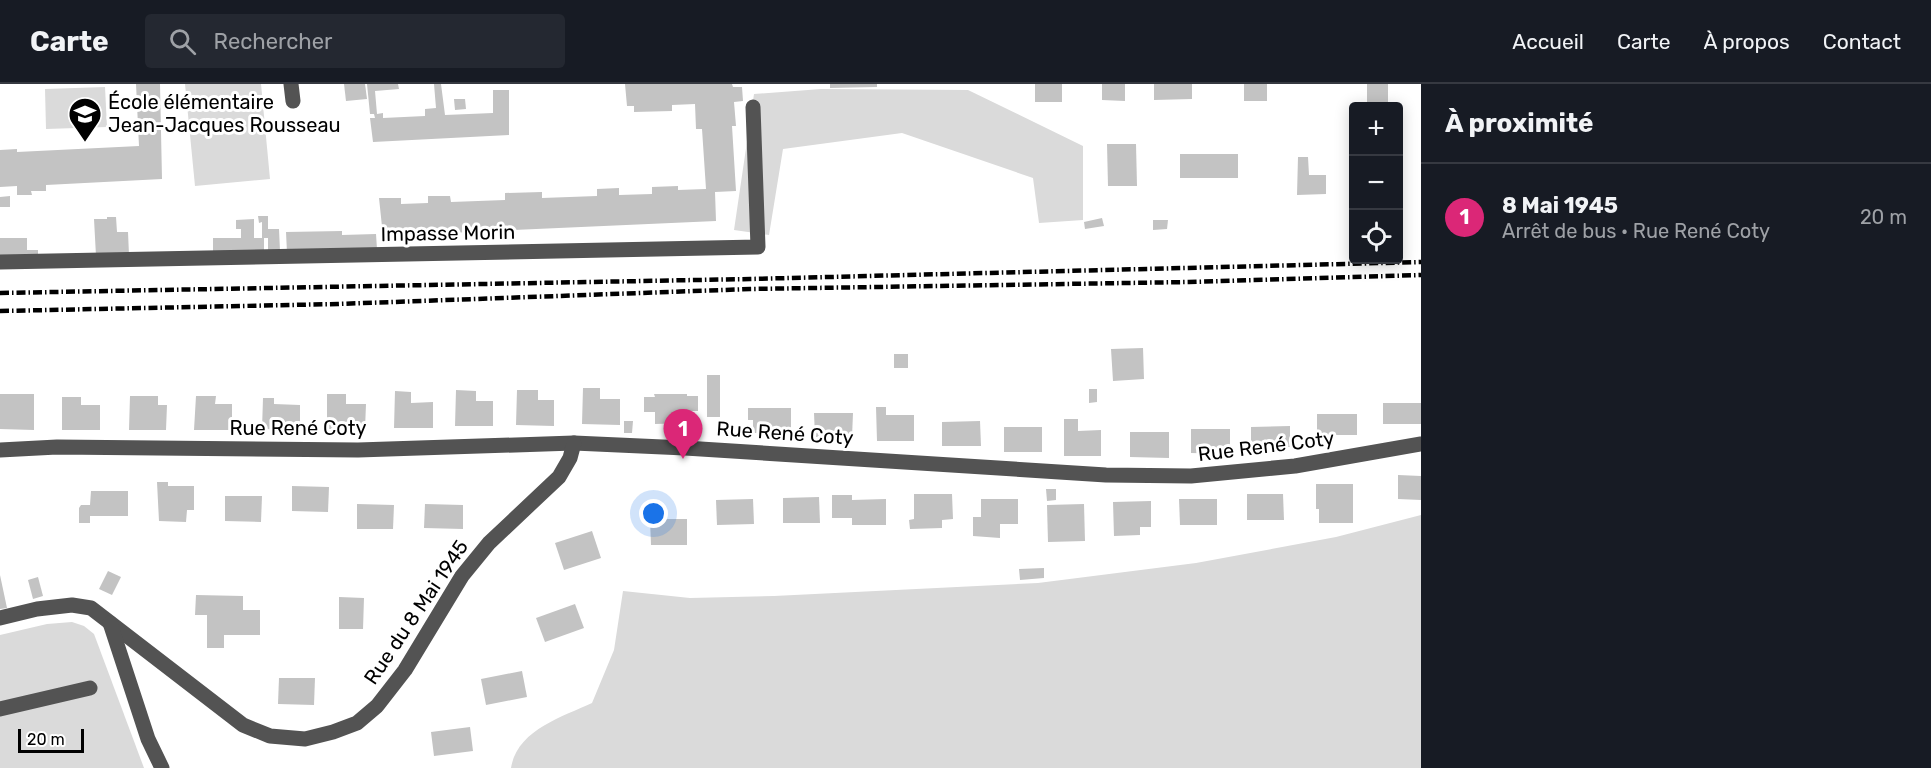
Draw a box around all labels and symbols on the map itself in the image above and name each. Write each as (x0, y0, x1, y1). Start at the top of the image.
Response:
place label: École élémentaire Jean-Jacques Rousseau (108, 90, 341, 137)
school or university icon: École élémentaire Jean-Jacques Rousseau (67, 96, 103, 143)
street label: Impasse Morin (380, 220, 516, 246)
pin: 1 (664, 410, 702, 459)
street label: Rue René Coty (229, 416, 367, 440)
street label: Rue René Coty (716, 416, 854, 450)
street label: Rue René Coty (1196, 426, 1336, 466)
your location (639, 499, 668, 528)
street label: Rue du 8 Mai 1945 (359, 535, 473, 689)
scale bar (18, 726, 84, 754)

